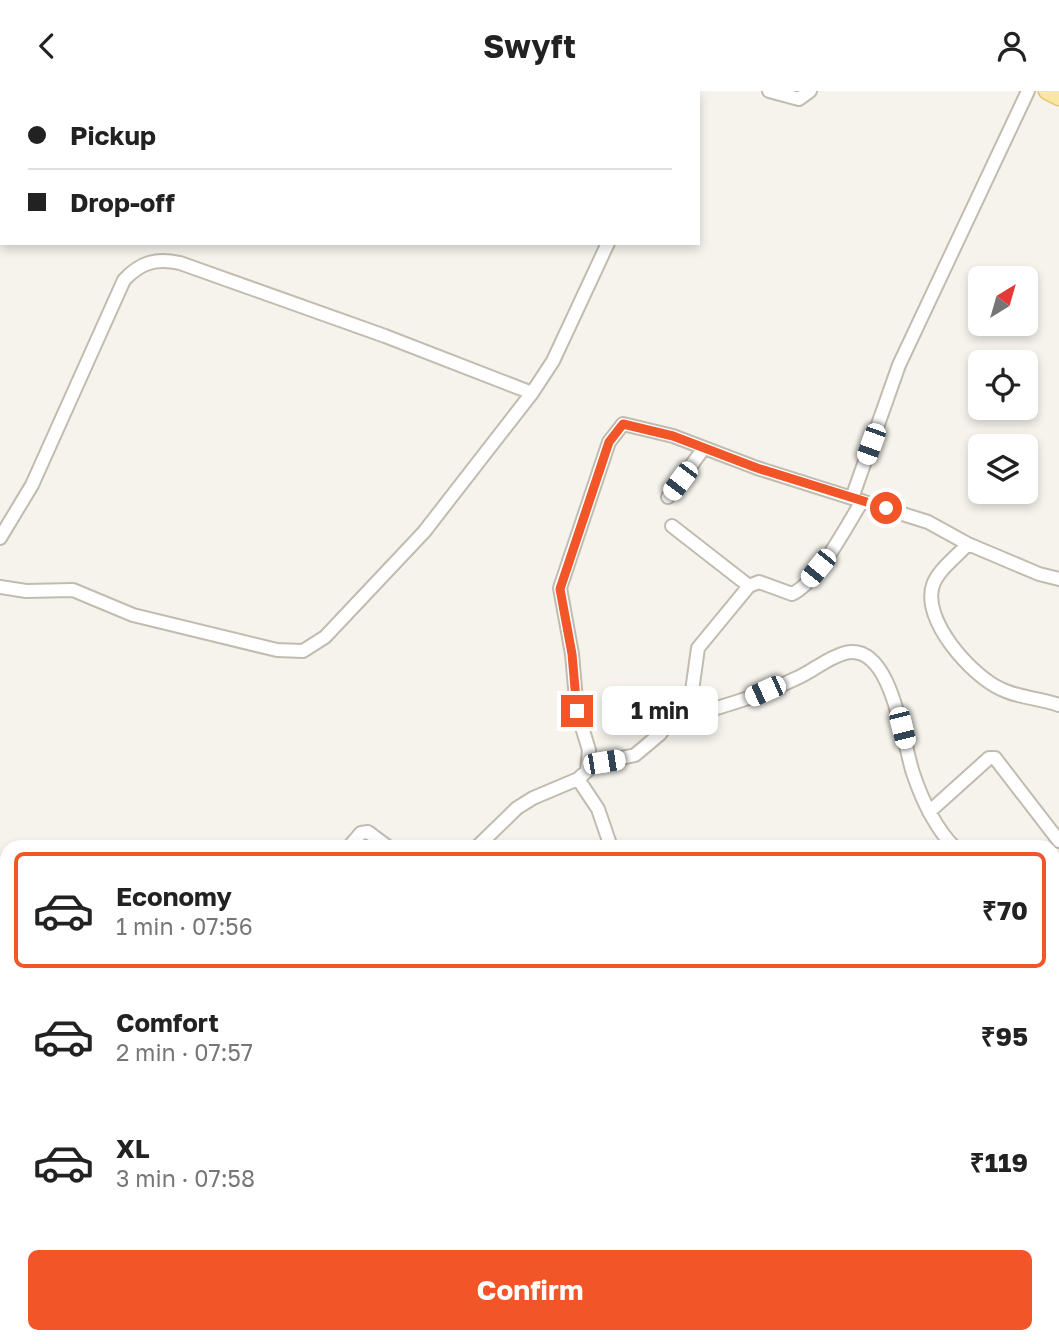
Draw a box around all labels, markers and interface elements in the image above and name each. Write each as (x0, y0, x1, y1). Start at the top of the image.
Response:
icon: back (28, 27, 66, 65)
text: Swyft (483, 27, 576, 65)
icon: person (993, 27, 1031, 65)
text: Pickup (70, 120, 156, 151)
text: Drop-off (70, 187, 175, 218)
north arrow (968, 266, 1038, 336)
map controls (968, 266, 1038, 504)
button: locate (968, 350, 1038, 420)
car (854, 421, 889, 467)
button: layers (968, 434, 1038, 504)
car (659, 458, 702, 504)
route start (870, 492, 902, 524)
car (797, 545, 840, 591)
car (742, 673, 789, 709)
callout: 1 min (602, 687, 717, 735)
route end (561, 695, 593, 727)
text: 1 min (631, 696, 689, 724)
car (887, 705, 918, 751)
car (582, 748, 627, 776)
icon: car (32, 879, 95, 942)
text: Economy (116, 881, 232, 912)
text: ₹70 (982, 895, 1028, 926)
text: 1 min · 07:56 (116, 912, 253, 940)
icon: car (32, 1005, 95, 1068)
text: Comfort (116, 1007, 219, 1038)
text: ₹95 (981, 1021, 1028, 1052)
text: 2 min · 07:57 (116, 1038, 253, 1066)
icon: car (32, 1131, 95, 1194)
text: XL (116, 1133, 150, 1164)
text: ₹119 (970, 1147, 1028, 1178)
text: 3 min · 07:58 (116, 1164, 255, 1192)
button: Confirm (28, 1250, 1032, 1330)

